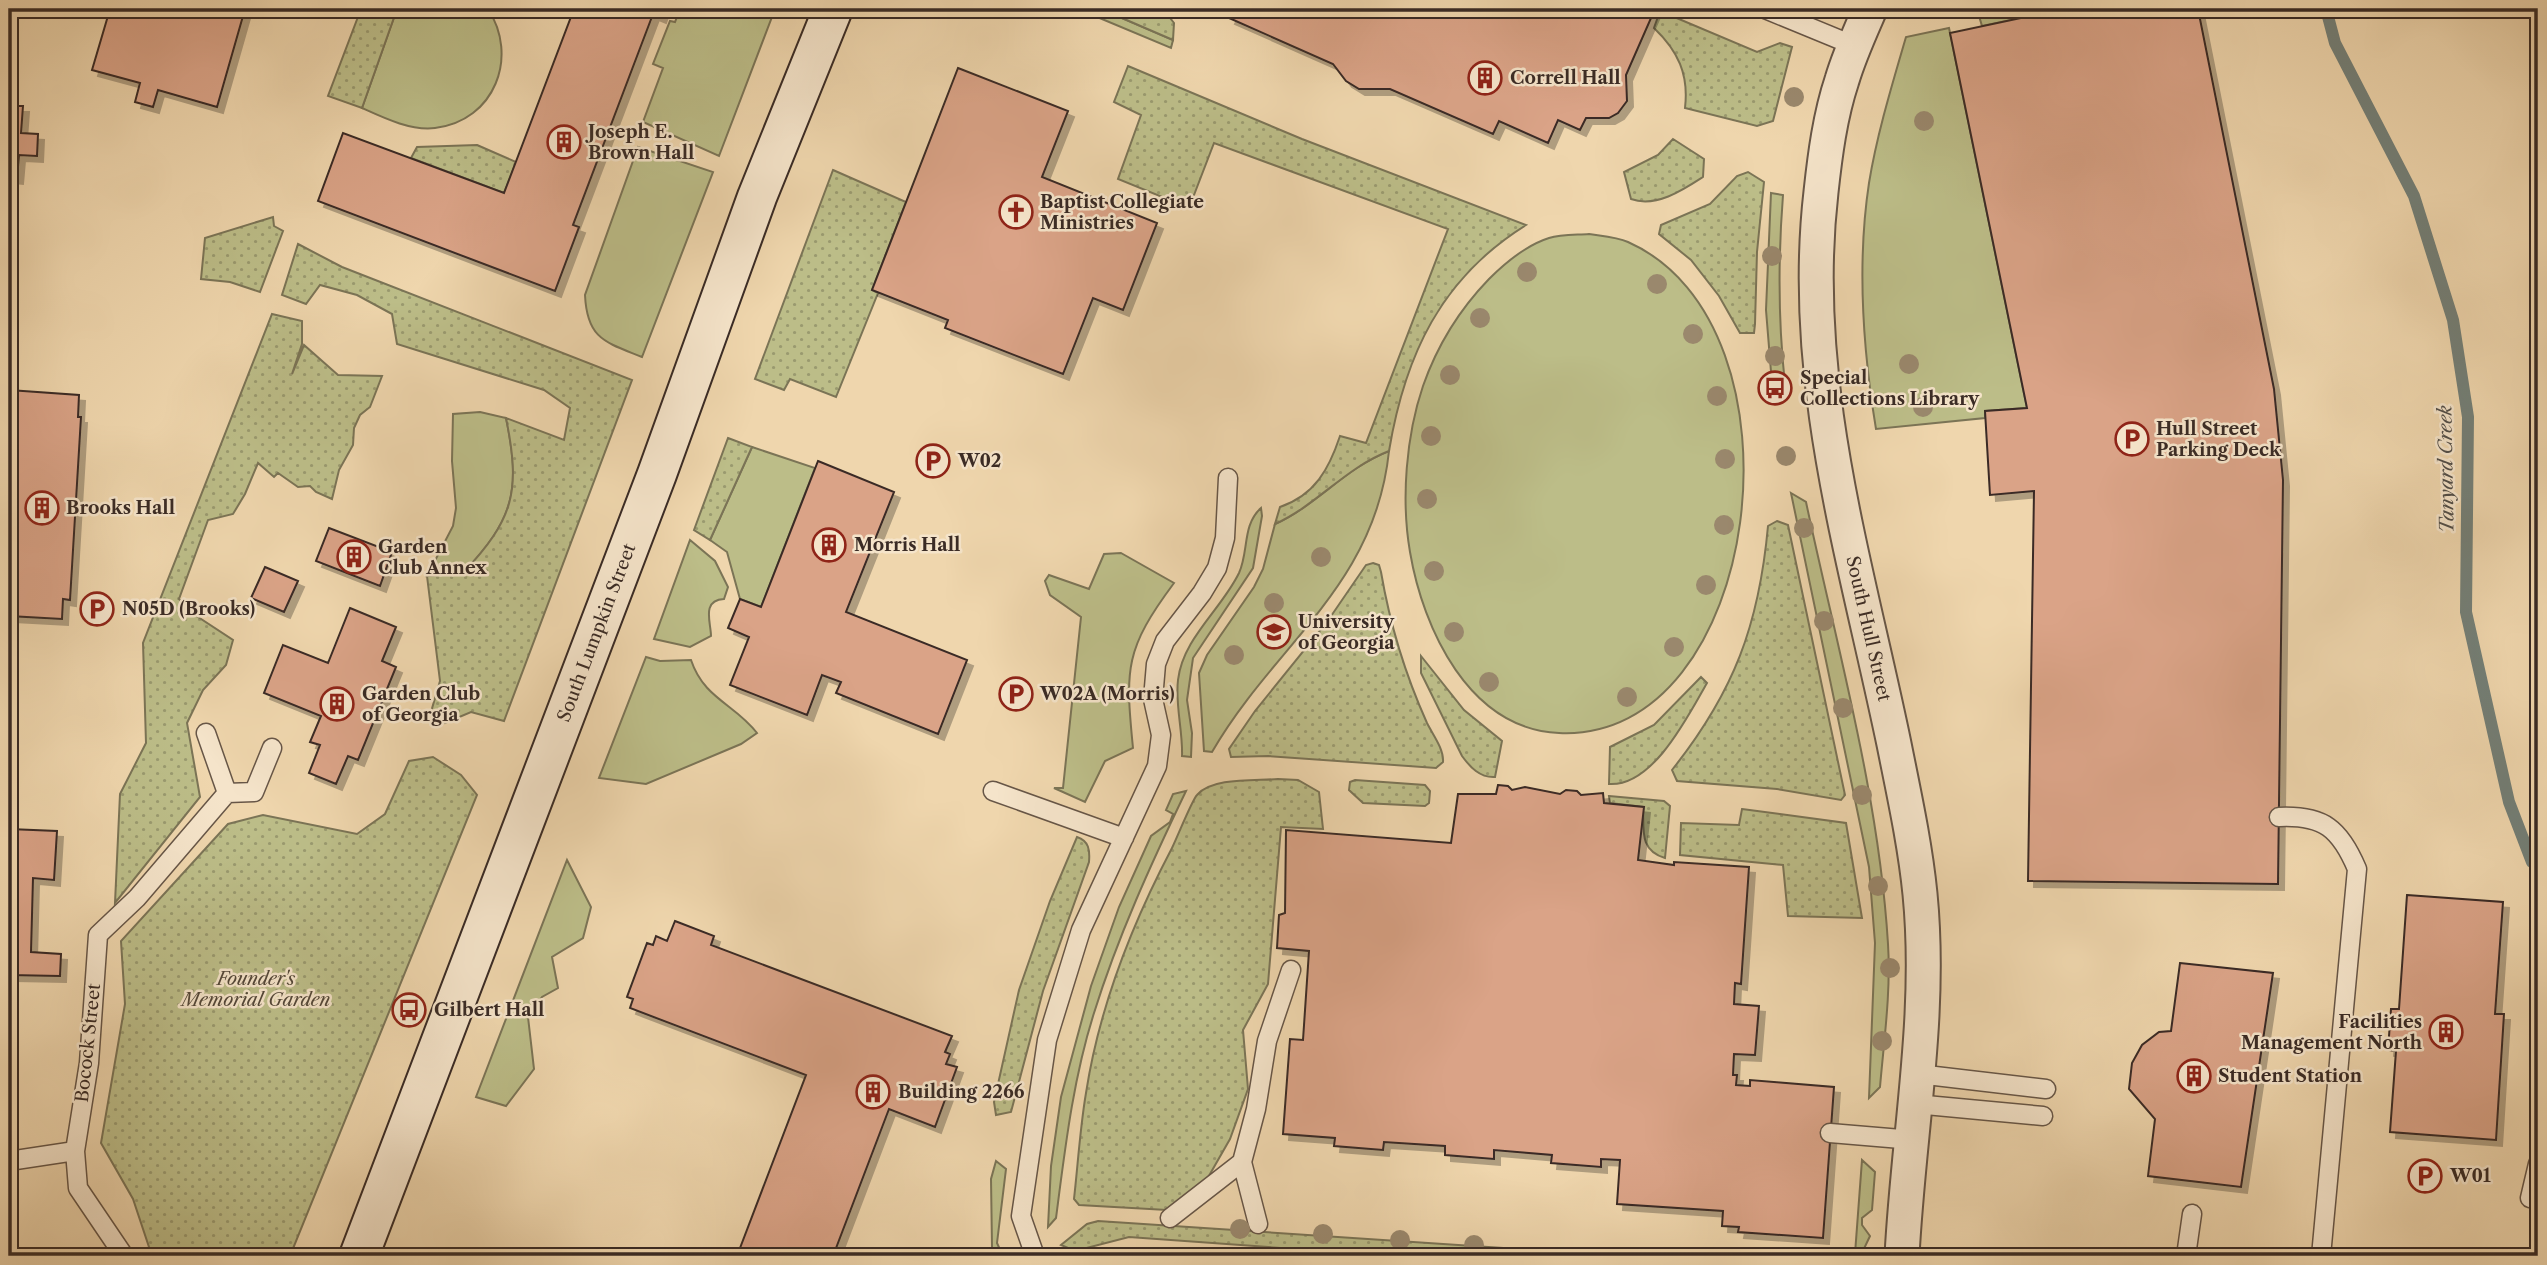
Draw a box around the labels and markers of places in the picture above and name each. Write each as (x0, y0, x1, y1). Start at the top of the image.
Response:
building icon: Correll Hall (1466, 59, 1504, 97)
place label: Correll Hall (1510, 67, 1621, 89)
place label: Joseph E. Brown Hall (585, 121, 694, 164)
building icon: Joseph E. Brown Hall (545, 123, 583, 161)
place label: Baptist Collegiate Ministries (1040, 191, 1204, 234)
church icon: Baptist Collegiate Ministries (997, 193, 1035, 231)
place label: Special Collections Library (1800, 367, 1980, 410)
bus stop icon: Special Collections Library (1756, 369, 1794, 407)
place label: Hull Street Parking Deck (2156, 418, 2282, 461)
parking icon: Hull Street Parking Deck (2113, 420, 2151, 458)
parking icon: W02 (914, 442, 952, 480)
place label: W02 (957, 450, 1002, 472)
building icon: Brooks Hall (23, 489, 61, 527)
place label: Brooks Hall (66, 497, 175, 519)
building icon: Morris Hall (810, 526, 848, 564)
place label: Morris Hall (854, 534, 960, 556)
place label: Garden Club Annex (378, 536, 487, 579)
building icon: Garden Club Annex (335, 538, 373, 576)
parking icon: N05D (Brooks) (78, 590, 116, 628)
place label: N05D (Brooks) (122, 598, 255, 620)
place label: University of Georgia (1298, 611, 1395, 654)
school or university icon: University of Georgia (1255, 613, 1293, 651)
parking icon: W02A (Morris) (997, 675, 1035, 713)
place label: Garden Club of Georgia (362, 683, 481, 726)
place label: W02A (Morris) (1039, 683, 1175, 705)
building icon: Garden Club of Georgia (318, 685, 356, 723)
bus stop icon: Gilbert Hall (390, 991, 428, 1029)
place label: Gilbert Hall (434, 999, 544, 1021)
place label: Facilities Management North (2241, 1011, 2423, 1054)
building icon: Facilities Management North (2427, 1013, 2465, 1051)
building icon: Student Station (2175, 1057, 2213, 1095)
place label: Student Station (2218, 1065, 2363, 1087)
building icon: Building 2266 (854, 1073, 892, 1111)
place label: Building 2266 (898, 1081, 1025, 1103)
parking icon: W01 (2406, 1157, 2444, 1195)
place label: W01 (2449, 1165, 2491, 1187)

